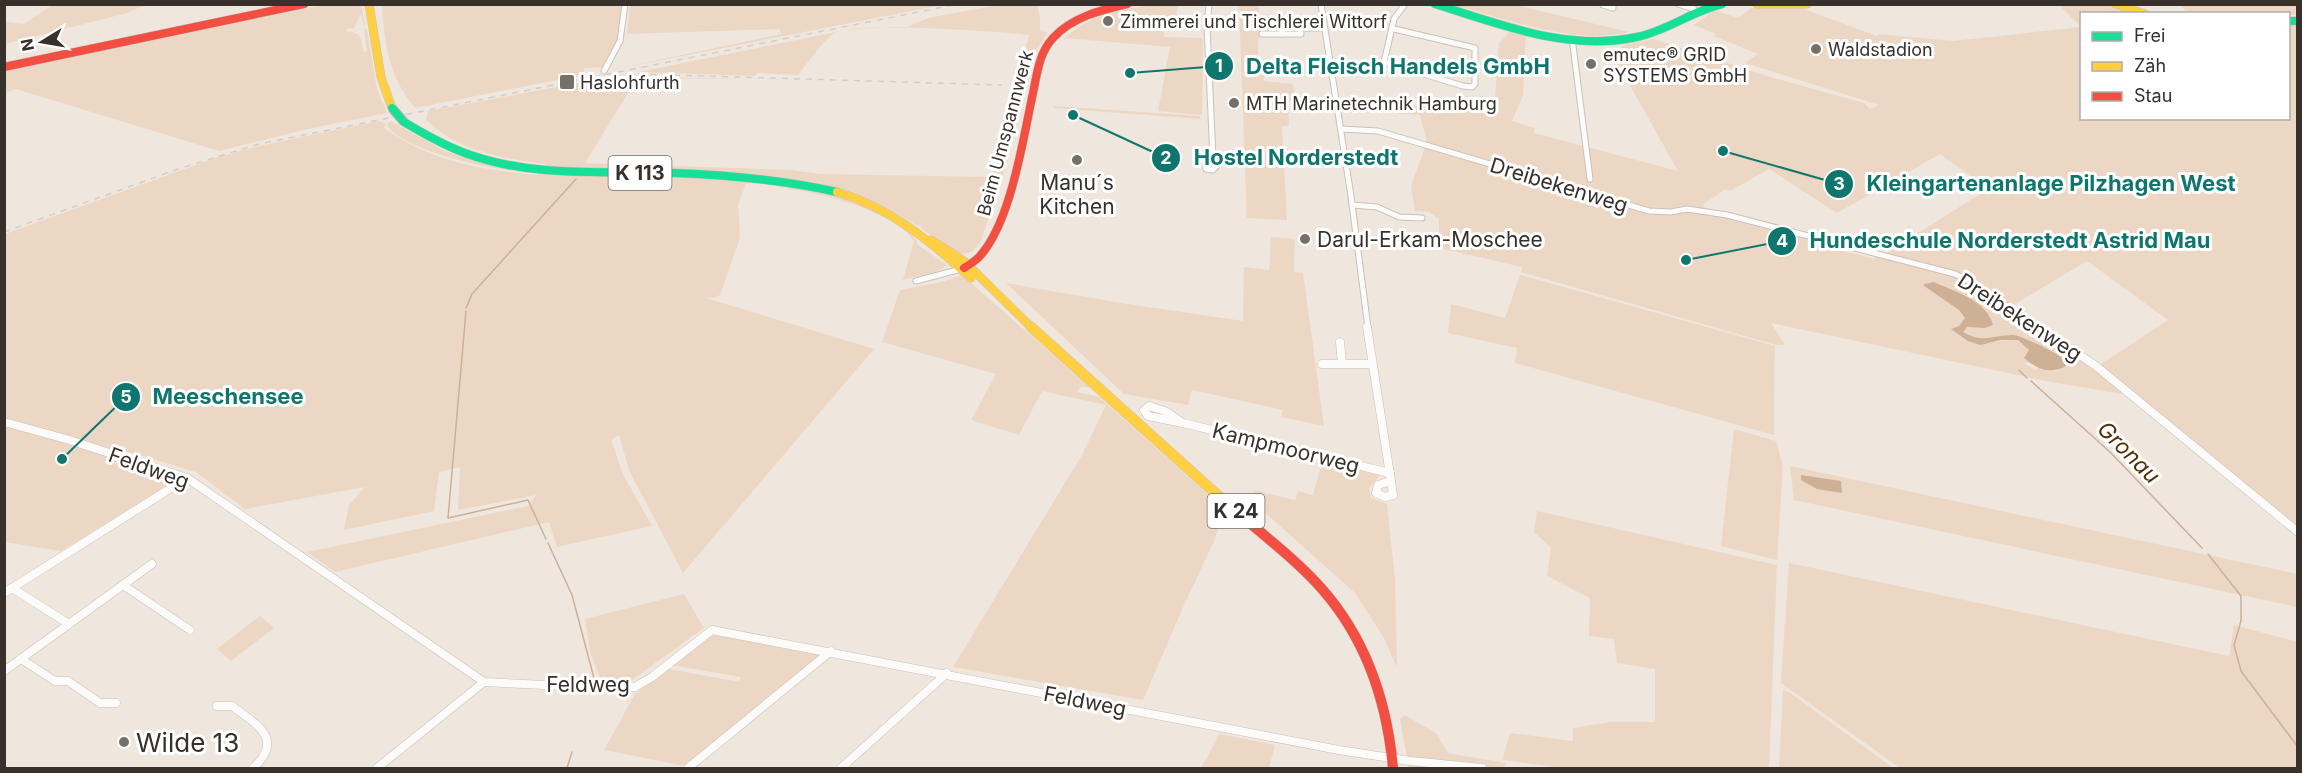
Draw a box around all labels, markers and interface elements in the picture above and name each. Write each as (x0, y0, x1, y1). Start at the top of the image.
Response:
place label: Zimmerei und Tischlerei Wittorf (1120, 11, 1387, 32)
north arrow (12, 12, 72, 72)
legend (2080, 12, 2290, 120)
marker: Zimmerei und Tischlerei Wittorf (1101, 14, 1115, 28)
text: Frei (2134, 25, 2165, 46)
text: N (16, 37, 38, 53)
place label: Waldstadion (1828, 39, 1933, 60)
marker: Waldstadion (1809, 42, 1823, 56)
place label: emutec® GRID SYSTEMS GmbH (1603, 44, 1747, 86)
callout: Delta Fleisch Handels GmbH (1204, 46, 1562, 86)
street label: Beim Umspannwerk (973, 48, 1037, 218)
text: Delta Fleisch Handels GmbH (1246, 53, 1550, 79)
text: 1 (1215, 55, 1223, 76)
text: Zäh (2134, 55, 2166, 76)
marker: emutec® GRID SYSTEMS GmbH (1584, 57, 1598, 71)
place label: Haslohfurth (580, 72, 680, 93)
marker: Haslohfurth (558, 73, 576, 91)
text: Stau (2134, 85, 2172, 106)
place label: MTH Marinetechnik Hamburg (1246, 93, 1497, 114)
marker: MTH Marinetechnik Hamburg (1227, 96, 1241, 110)
callout: Hostel Norderstedt (1151, 138, 1410, 178)
text: Hostel Norderstedt (1194, 144, 1398, 170)
text: 2 (1160, 147, 1172, 168)
street label: Dreibekenweg (1487, 152, 1631, 218)
marker: Manu´s Kitchen (1070, 153, 1084, 167)
road number: K 113 (608, 156, 672, 190)
callout: Kleingartenanlage Pilzhagen West (1824, 164, 2247, 204)
place label: Manu´s Kitchen (1039, 170, 1115, 219)
text: Kleingartenanlage Pilzhagen West (1866, 170, 2236, 196)
text: 3 (1833, 173, 1845, 194)
callout: Hundeschule Norderstedt Astrid Mau (1767, 221, 2222, 261)
place label: Darul-Erkam-Moschee (1317, 227, 1543, 252)
text: Hundeschule Norderstedt Astrid Mau (1810, 227, 2210, 253)
text: 4 (1776, 230, 1788, 251)
marker: Darul-Erkam-Moschee (1298, 232, 1312, 246)
street label: Dreibekenweg (1953, 268, 2087, 366)
callout: Meeschensee (111, 377, 316, 417)
text: Meeschensee (152, 383, 304, 409)
text: 5 (120, 386, 132, 407)
water label: Gronau (2093, 416, 2165, 488)
street label: Kampmoorweg (1210, 418, 1362, 478)
street label: Feldweg (105, 442, 193, 494)
road number: K 24 (1208, 494, 1264, 528)
street label: Feldweg (546, 672, 630, 697)
street label: Feldweg (1042, 681, 1128, 721)
place label: Wilde 13 (136, 727, 239, 758)
marker: Wilde 13 (117, 735, 131, 749)

